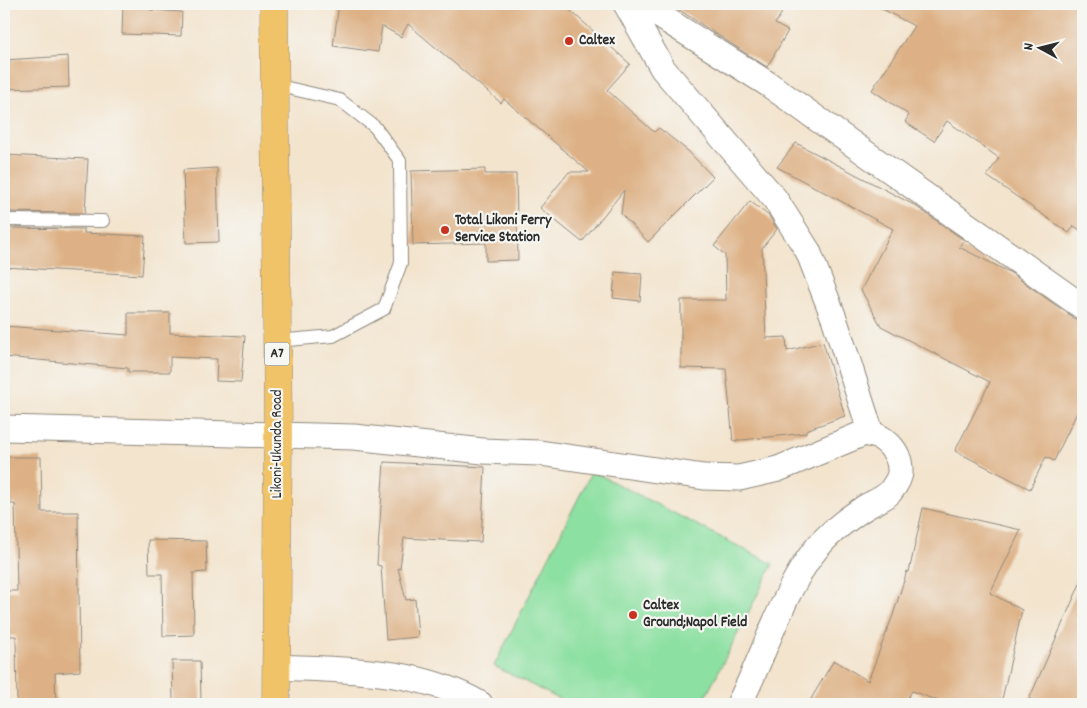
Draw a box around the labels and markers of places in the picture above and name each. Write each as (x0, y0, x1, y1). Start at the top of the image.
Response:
place label: Caltex (579, 30, 615, 52)
marker: Caltex (563, 35, 575, 47)
place label: Total Likoni Ferry Service Station (455, 210, 552, 249)
marker: Total Likoni Ferry Service Station (439, 224, 451, 236)
place label: Caltex Ground;Napol Field (643, 595, 747, 634)
marker: Caltex Ground;Napol Field (627, 609, 639, 621)

